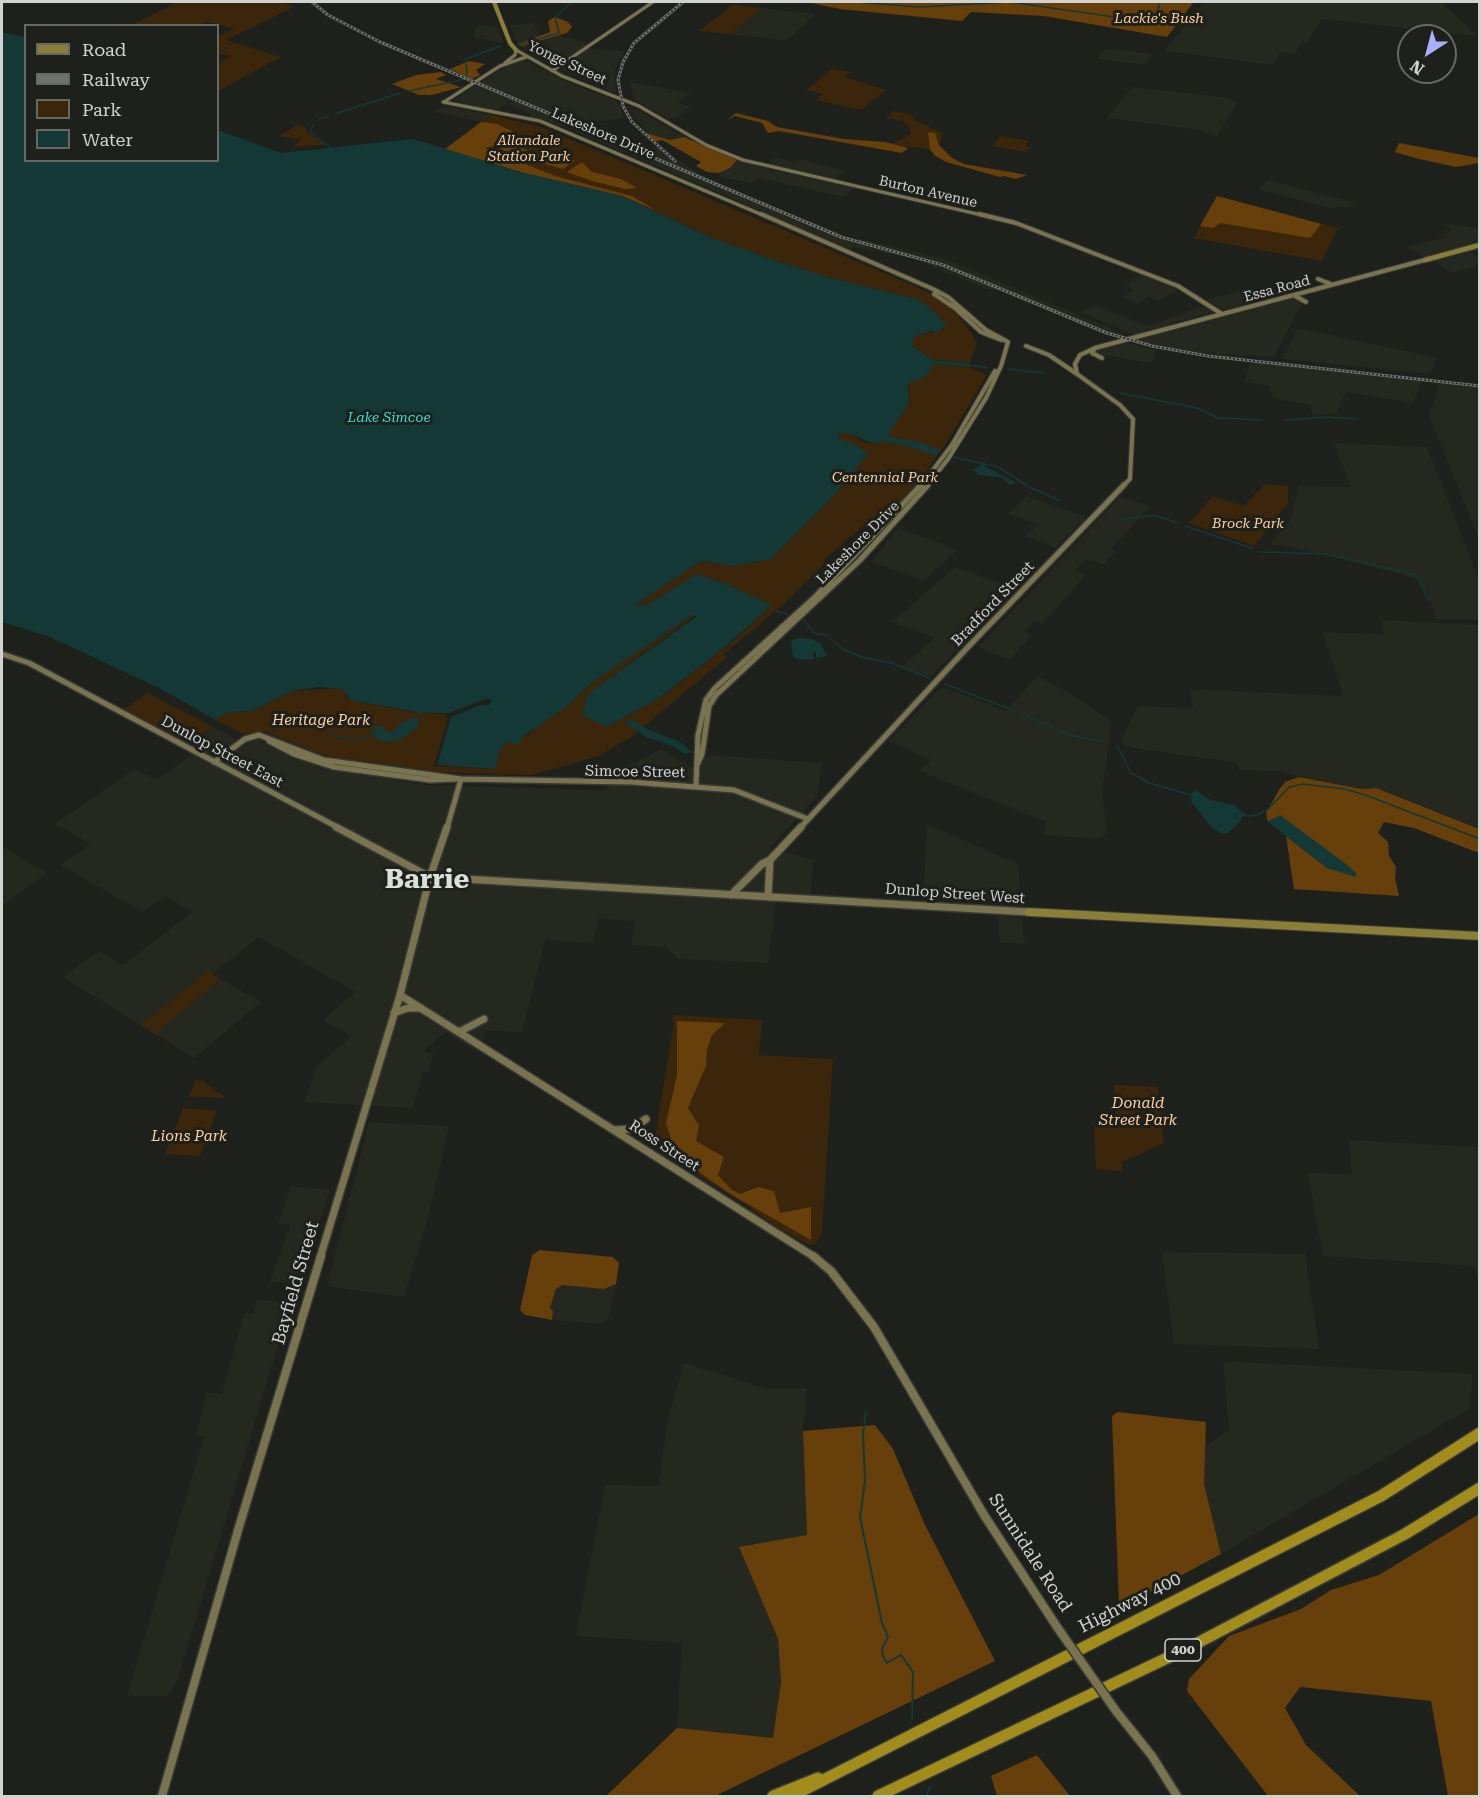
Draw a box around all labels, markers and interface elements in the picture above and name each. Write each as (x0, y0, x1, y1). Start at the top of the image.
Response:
park label: Lackie's Bush (1114, 11, 1204, 27)
legend (24, 24, 219, 162)
north arrow (1397, 24, 1457, 84)
street label: Yonge Street (525, 37, 609, 89)
text: Road (82, 39, 126, 60)
text: N (1407, 56, 1428, 79)
text: Railway (82, 69, 150, 90)
text: Park (82, 99, 122, 120)
street label: Lakeshore Drive (549, 105, 657, 163)
text: Water (82, 129, 133, 150)
park label: Allandale Station Park (488, 133, 570, 166)
street label: Burton Avenue (877, 173, 979, 211)
street label: Essa Road (1242, 272, 1312, 306)
water label: Lake Simcoe (347, 410, 431, 426)
park label: Centennial Park (832, 470, 938, 486)
street label: Lakeshore Drive (813, 498, 903, 588)
park label: Brock Park (1212, 516, 1284, 532)
street label: Bradford Street (948, 558, 1038, 650)
street label: Dunlop Street East (158, 712, 286, 792)
park label: Heritage Park (272, 712, 370, 730)
street label: Simcoe Street (585, 762, 685, 782)
district label: Barrie (385, 864, 469, 896)
street label: Dunlop Street West (884, 880, 1026, 908)
park label: Donald Street Park (1099, 1095, 1177, 1130)
street label: Ross Street (625, 1117, 703, 1175)
park label: Lions Park (151, 1128, 227, 1146)
street label: Bayfield Street (268, 1219, 324, 1347)
street label: Sunnidale Road (984, 1490, 1076, 1616)
street label: Highway 400 (1075, 1568, 1185, 1638)
road number: 400 (1165, 1639, 1201, 1661)

